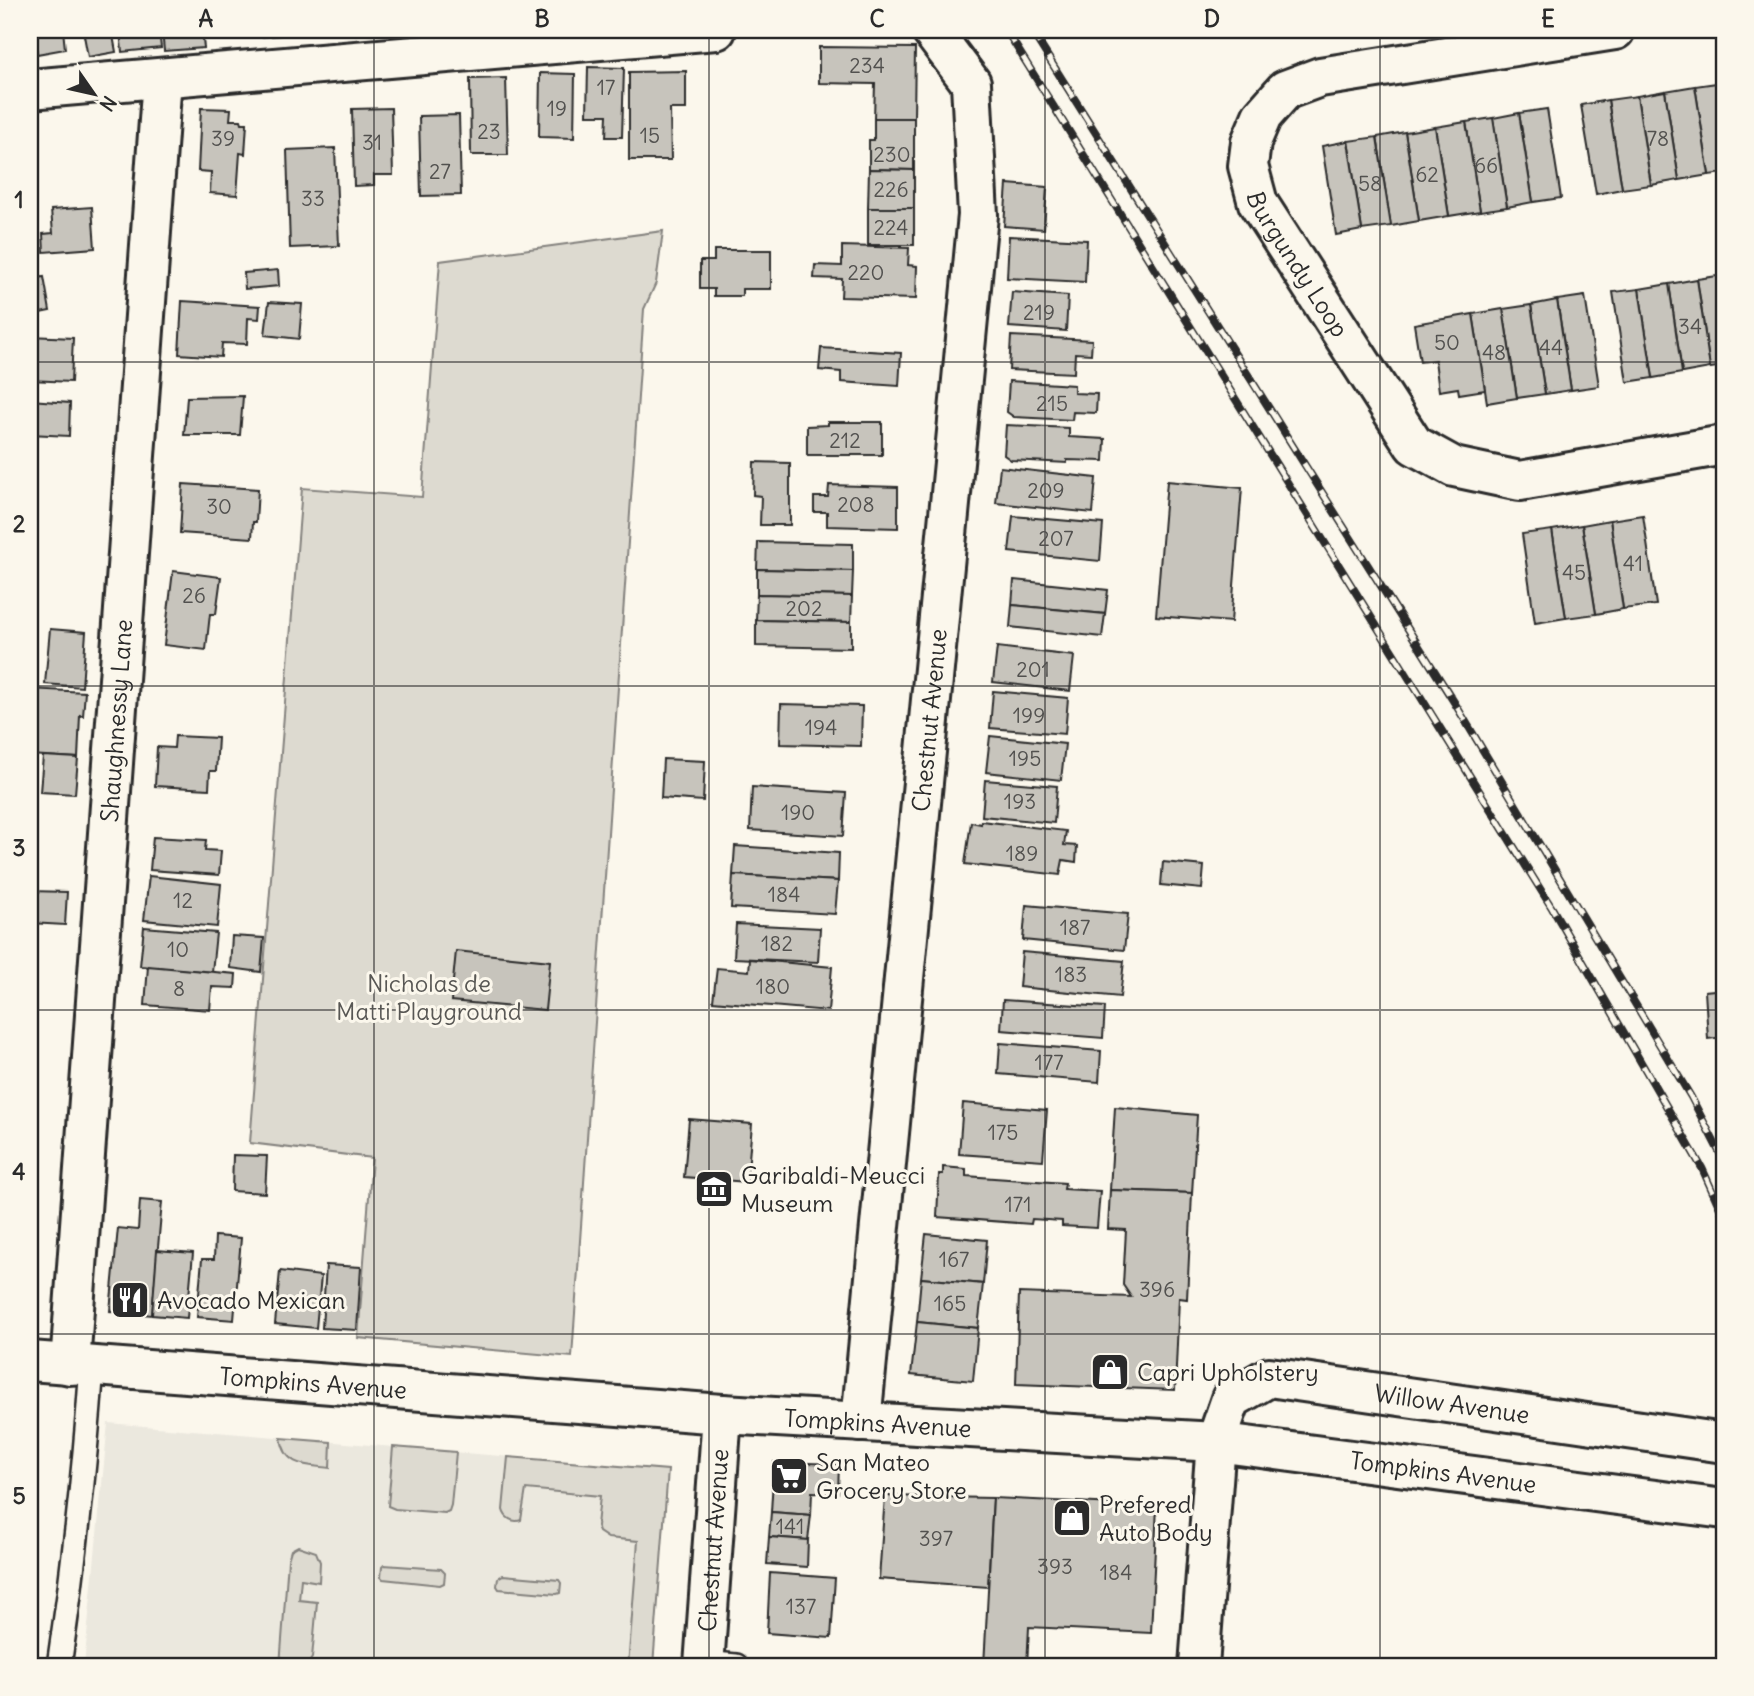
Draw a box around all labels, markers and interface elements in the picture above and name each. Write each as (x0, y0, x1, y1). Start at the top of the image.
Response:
text: A (199, 4, 214, 33)
text: B (534, 4, 550, 33)
text: C (869, 4, 885, 33)
text: D (1204, 4, 1220, 33)
text: E (1541, 4, 1555, 33)
house number: 234 (849, 52, 885, 79)
north arrow (60, 60, 130, 130)
house number: 17 (597, 74, 615, 101)
text: N (94, 91, 122, 116)
house number: 19 (547, 95, 567, 122)
house number: 23 (477, 118, 501, 145)
house number: 15 (640, 122, 660, 149)
house number: 39 (211, 125, 235, 152)
house number: 78 (1647, 125, 1669, 152)
house number: 31 (362, 129, 382, 156)
house number: 230 (873, 141, 911, 168)
house number: 66 (1474, 152, 1498, 179)
house number: 27 (429, 158, 451, 185)
house number: 62 (1415, 161, 1439, 188)
house number: 58 (1358, 170, 1382, 197)
house number: 226 (873, 176, 909, 203)
text: 1 (14, 185, 24, 214)
house number: 33 (301, 185, 325, 212)
street label: Burgundy Loop (1241, 188, 1355, 342)
house number: 224 (874, 214, 908, 241)
house number: 220 (848, 259, 884, 286)
house number: 219 (1023, 299, 1055, 326)
house number: 34 (1678, 313, 1702, 340)
house number: 50 (1434, 329, 1460, 356)
house number: 44 (1539, 334, 1563, 361)
house number: 48 (1482, 339, 1506, 366)
house number: 215 (1036, 390, 1068, 417)
house number: 212 (829, 427, 861, 454)
house number: 209 (1027, 477, 1065, 504)
house number: 208 (837, 491, 875, 518)
house number: 30 (206, 493, 232, 520)
text: 2 (13, 509, 26, 538)
house number: 207 (1038, 525, 1074, 552)
house number: 41 (1623, 550, 1643, 577)
house number: 45 (1562, 559, 1586, 586)
house number: 26 (182, 582, 206, 609)
house number: 202 (786, 595, 822, 622)
street label: Shaughnessy Lane (94, 618, 138, 823)
street label: Chestnut Avenue (905, 627, 953, 813)
house number: 201 (1016, 656, 1050, 683)
house number: 199 (1013, 702, 1045, 729)
house number: 194 (805, 714, 837, 741)
house number: 195 (1009, 745, 1041, 772)
house number: 193 (1004, 788, 1036, 815)
house number: 190 (781, 799, 815, 826)
text: 3 (12, 833, 26, 862)
house number: 189 (1006, 840, 1038, 867)
house number: 184 (768, 881, 800, 908)
house number: 12 (173, 887, 193, 914)
house number: 187 (1060, 914, 1090, 941)
house number: 182 (761, 930, 793, 957)
house number: 10 (167, 936, 189, 963)
house number: 183 (1055, 961, 1087, 988)
park label: Nicholas de Matti Playground (336, 968, 522, 1026)
house number: 180 (756, 973, 790, 1000)
house number: 8 (173, 975, 185, 1002)
house number: 177 (1035, 1049, 1063, 1076)
house number: 175 (988, 1119, 1018, 1146)
text: 4 (12, 1157, 26, 1186)
place label: Garibaldi-Meucci Museum (741, 1160, 925, 1218)
museum icon: Garibaldi-Meucci Museum (693, 1168, 735, 1210)
house number: 171 (1005, 1191, 1031, 1218)
house number: 167 (939, 1246, 969, 1273)
house number: 396 (1139, 1276, 1175, 1303)
restaurant icon: Avocado Mexican (109, 1279, 151, 1321)
place label: Avocado Mexican (157, 1285, 345, 1315)
house number: 165 (934, 1290, 966, 1317)
shop icon: Capri Upholstery (1089, 1351, 1131, 1393)
place label: Capri Upholstery (1137, 1357, 1319, 1387)
street label: Tompkins Avenue (218, 1361, 408, 1405)
street label: Willow Avenue (1372, 1377, 1532, 1430)
street label: Tompkins Avenue (783, 1403, 972, 1443)
street label: Tompkins Avenue (1348, 1445, 1538, 1499)
place label: San Mateo Grocery Store (816, 1447, 967, 1505)
street label: Chestnut Avenue (691, 1448, 734, 1633)
supermarket icon: San Mateo Grocery Store (768, 1455, 810, 1497)
text: 5 (12, 1481, 26, 1510)
place label: Prefered Auto Body (1099, 1489, 1213, 1547)
shop icon: Prefered Auto Body (1051, 1497, 1093, 1539)
house number: 141 (776, 1513, 804, 1540)
house number: 397 (919, 1525, 953, 1552)
house number: 393 (1037, 1553, 1073, 1580)
house number: 184 (1100, 1559, 1132, 1586)
house number: 137 (786, 1593, 816, 1620)

